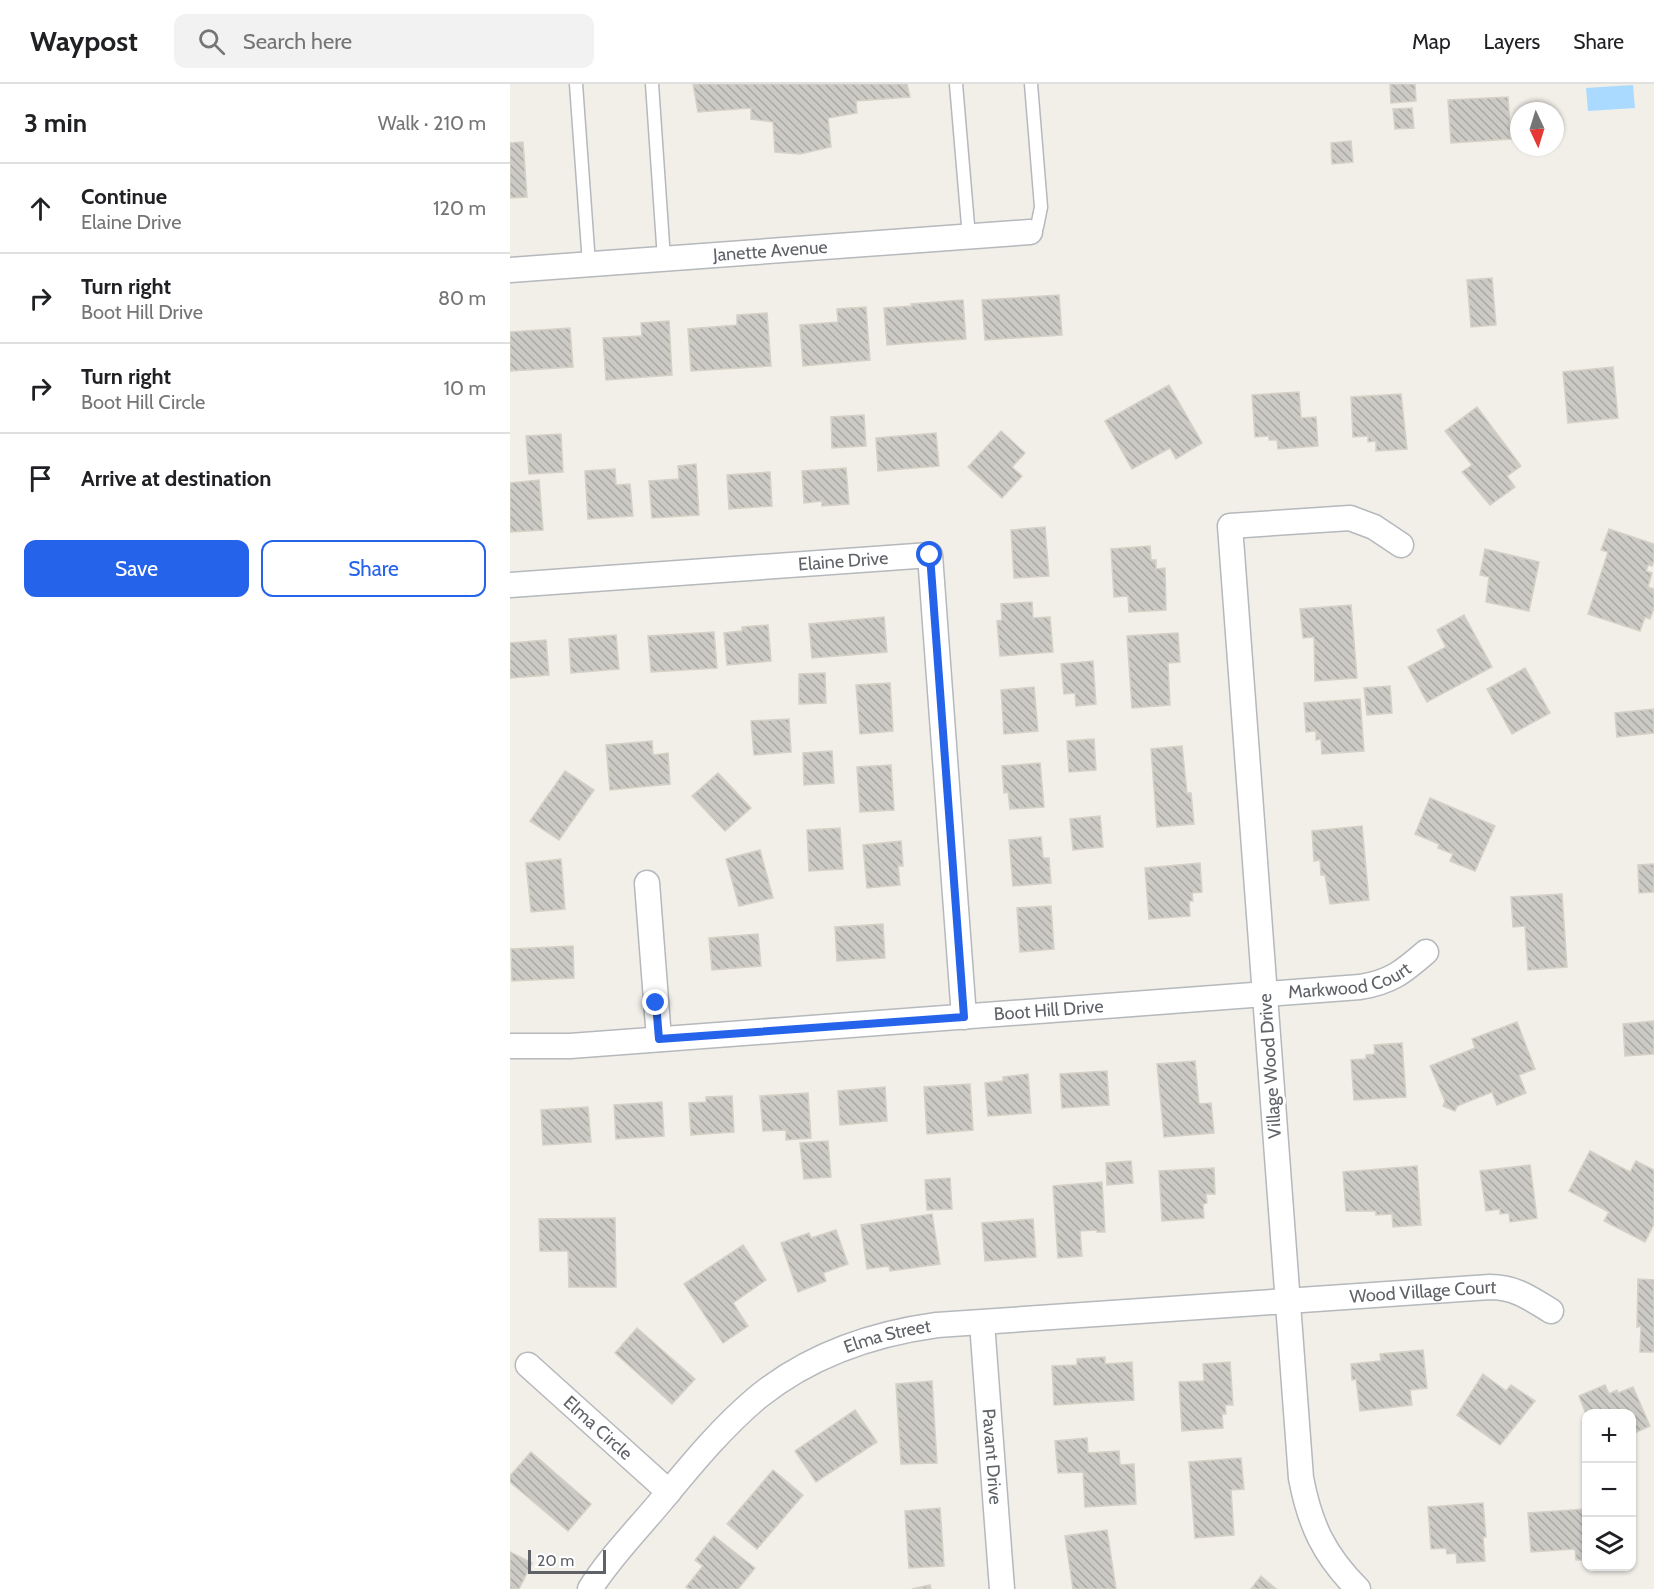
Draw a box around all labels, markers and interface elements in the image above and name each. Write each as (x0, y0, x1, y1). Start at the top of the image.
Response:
search box (174, 14, 594, 68)
text: Waypost (30, 24, 138, 58)
icon: search (195, 25, 228, 58)
text: Search here (243, 28, 352, 55)
text: Map (1412, 29, 1451, 54)
text: Layers (1484, 29, 1540, 54)
text: Share (1573, 29, 1624, 54)
north arrow (1510, 102, 1564, 156)
text: 3 min (24, 107, 87, 139)
text: Walk · 210 m (378, 111, 486, 135)
text: Continue (81, 183, 167, 210)
icon: ahead (24, 192, 57, 225)
text: 120 m (433, 196, 486, 220)
text: Elaine Drive (81, 210, 181, 234)
street label: Janette Avenue (711, 236, 828, 266)
text: Turn right (81, 273, 171, 300)
icon: right (24, 282, 57, 315)
text: 80 m (438, 286, 486, 310)
text: Boot Hill Drive (81, 300, 203, 324)
text: Turn right (81, 363, 171, 390)
icon: right (24, 372, 57, 405)
text: 10 m (443, 376, 486, 400)
text: Boot Hill Circle (81, 390, 205, 414)
icon: arrive (24, 462, 57, 495)
text: Arrive at destination (81, 465, 271, 492)
button: Save (24, 540, 249, 597)
button: Share (261, 540, 486, 597)
route start (916, 541, 942, 567)
street label: Elaine Drive (797, 547, 889, 575)
street label: Markwood Court (1287, 958, 1415, 1003)
route end (642, 989, 668, 1015)
street label: Village Wood Drive (1254, 993, 1286, 1139)
street label: Boot Hill Drive (993, 995, 1104, 1025)
street label: Wood Village Court (1349, 1276, 1497, 1308)
street label: Elma Street (841, 1315, 932, 1358)
street label: Elma Circle (559, 1391, 637, 1465)
street label: Pavant Drive (977, 1408, 1007, 1505)
map controls (1582, 1409, 1636, 1571)
button: + (1582, 1409, 1636, 1463)
button: − (1582, 1463, 1636, 1517)
button: layers (1582, 1517, 1636, 1571)
scale bar (528, 1547, 606, 1574)
text: 20 m (537, 1551, 574, 1570)

